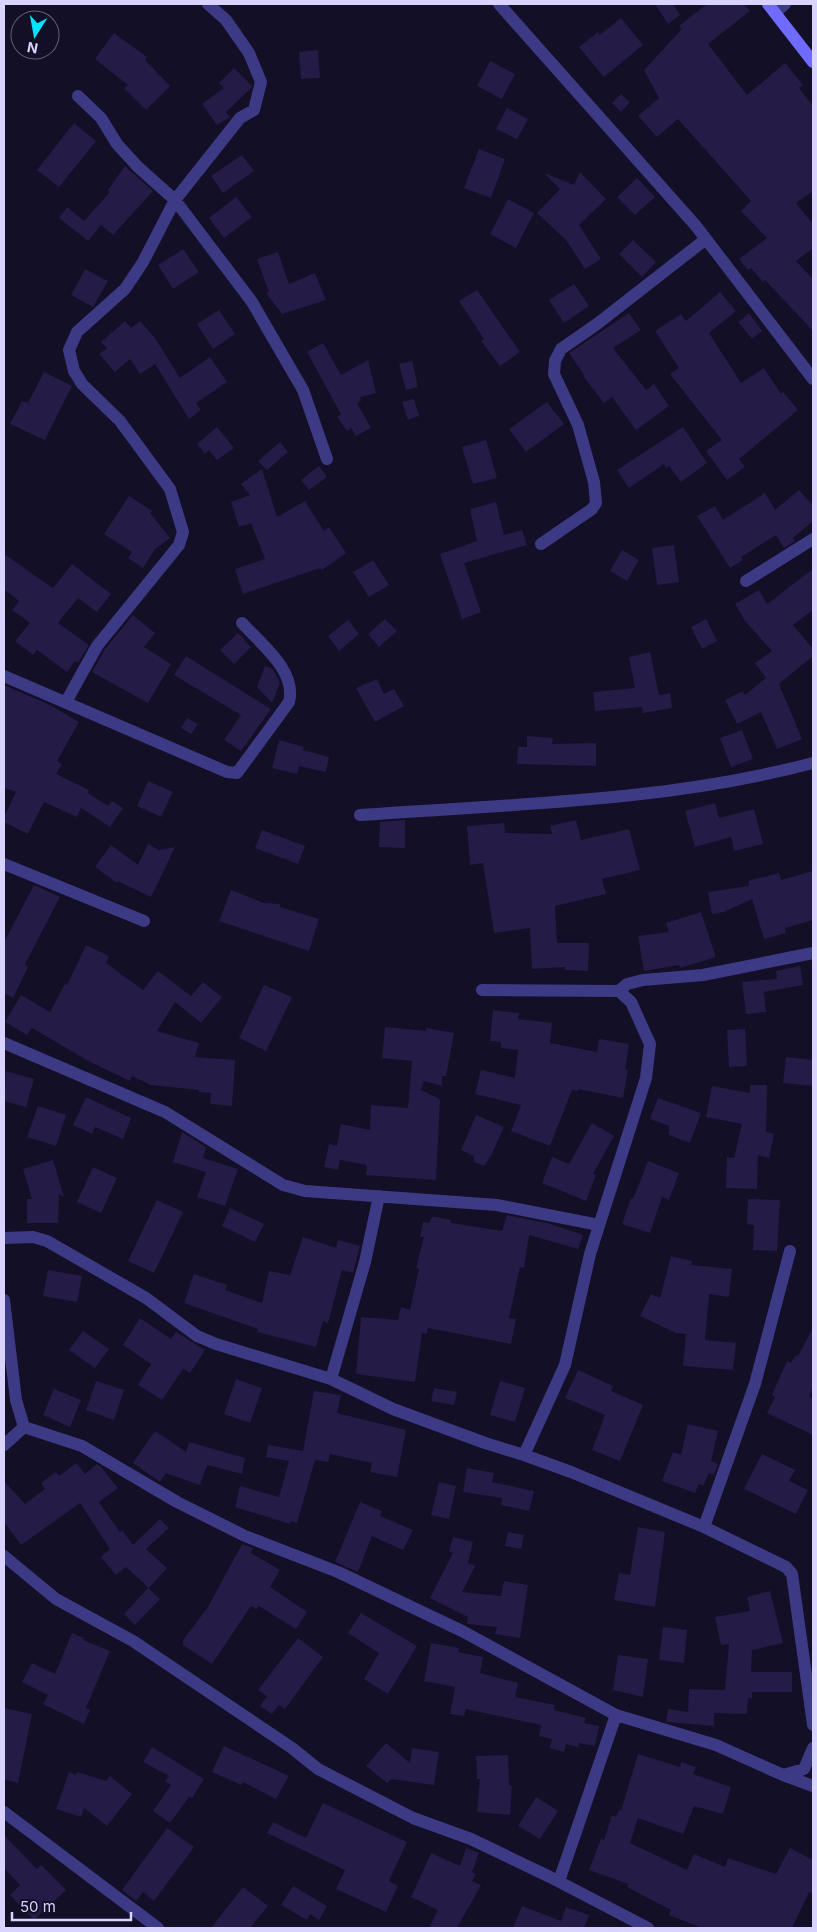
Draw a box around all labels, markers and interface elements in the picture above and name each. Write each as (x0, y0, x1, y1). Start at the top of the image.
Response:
north arrow (10, 10, 60, 60)
text: N (26, 39, 39, 58)
scale bar (12, 1890, 131, 1922)
text: 50 m (20, 1897, 56, 1916)

